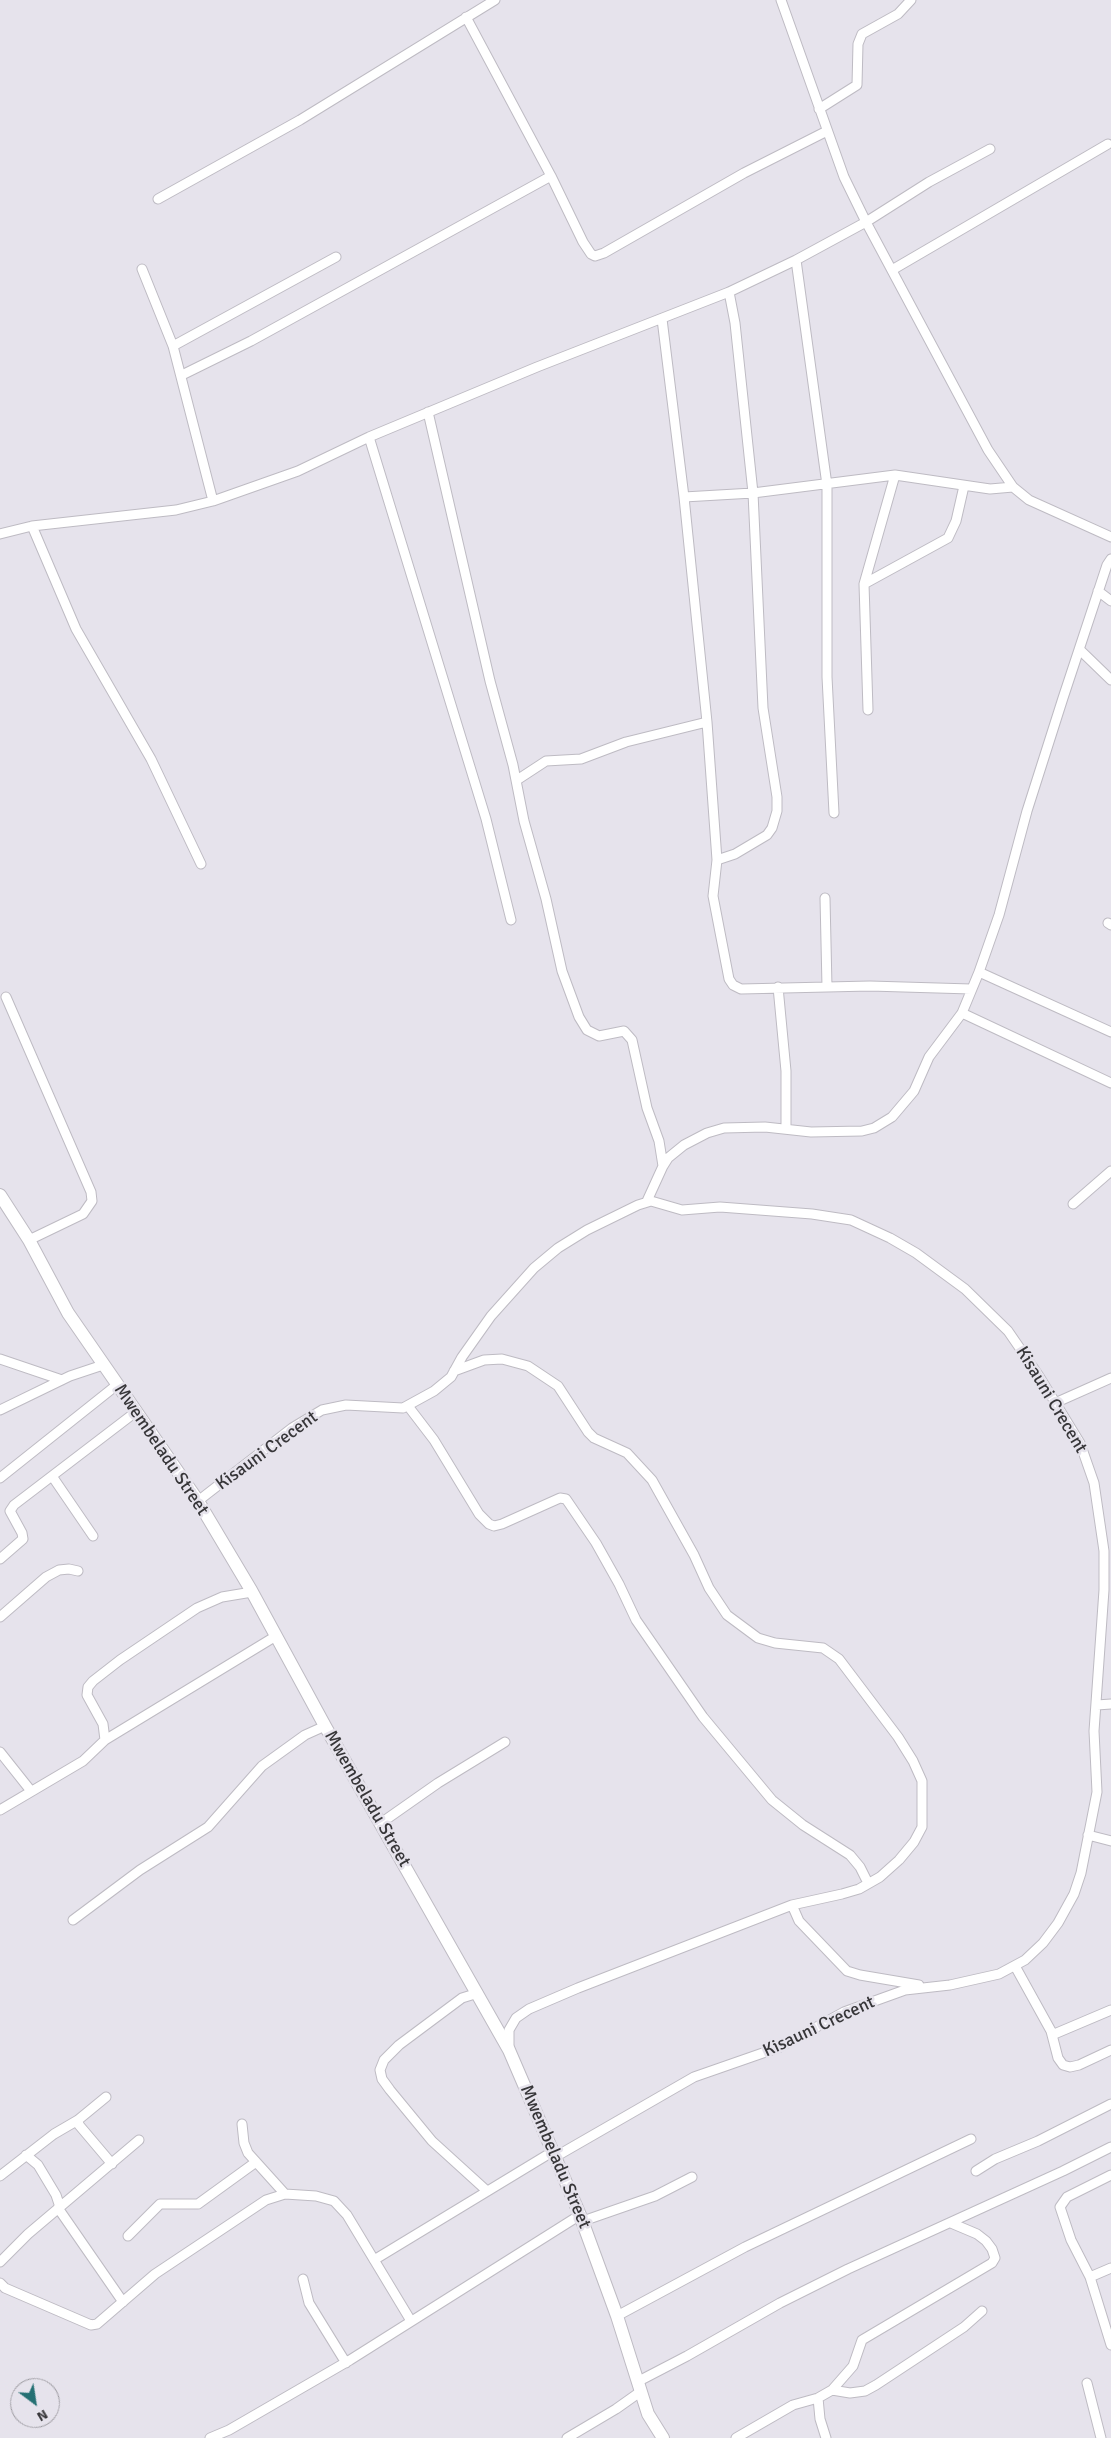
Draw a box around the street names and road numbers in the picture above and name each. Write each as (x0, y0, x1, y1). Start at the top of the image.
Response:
street label: Kisauni Crecent (1011, 1343, 1091, 1457)
street label: Mwembeladu Street (109, 1380, 213, 1520)
street label: Kisauni Crecent (212, 1407, 322, 1495)
street label: Mwembeladu Street (319, 1727, 415, 1871)
street label: Kisauni Crecent (760, 1992, 878, 2062)
street label: Mwembeladu Street (515, 2082, 595, 2232)

